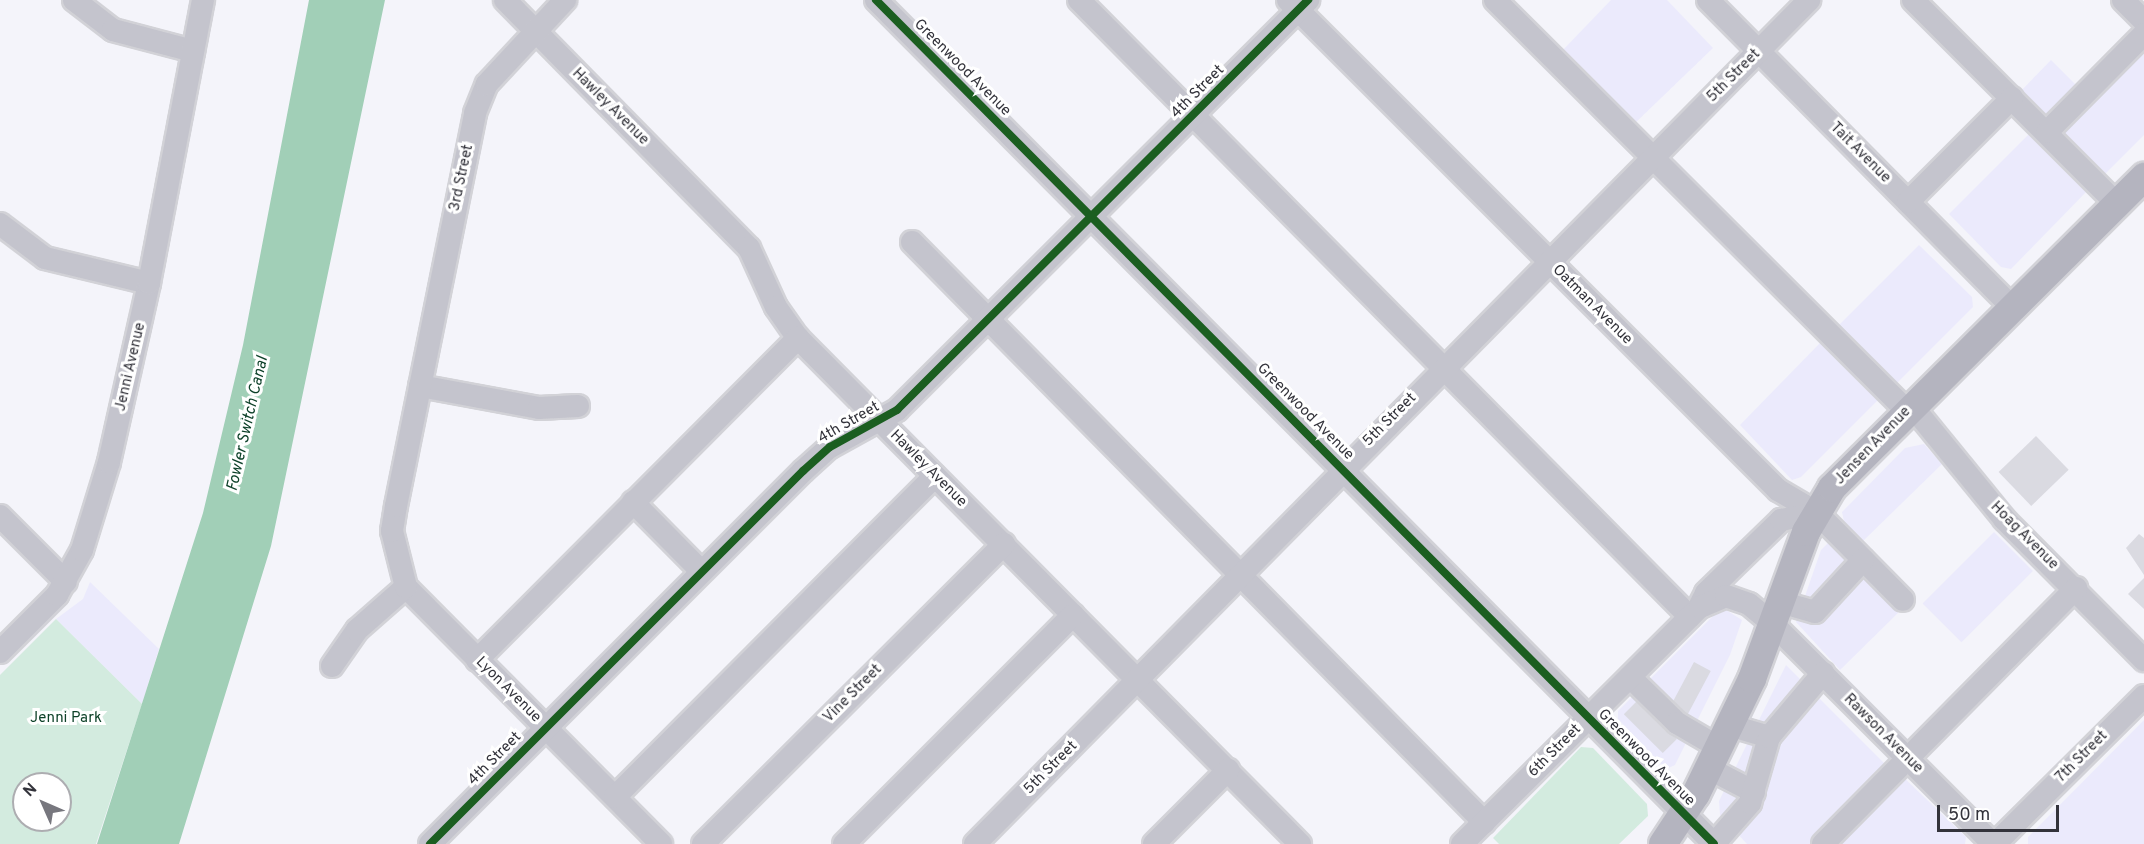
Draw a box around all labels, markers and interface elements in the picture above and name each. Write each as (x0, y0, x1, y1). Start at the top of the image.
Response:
street label: Greenwood Avenue (909, 15, 1015, 121)
street label: 5th Street (1704, 46, 1764, 106)
street label: 4th Street (1168, 62, 1228, 122)
street label: Hawley Avenue (568, 65, 652, 149)
street label: Tait Avenue (1826, 119, 1894, 187)
street label: 3rd Street (446, 143, 478, 213)
street label: Oatman Avenue (1548, 261, 1636, 349)
street label: Jenni Avenue (112, 321, 150, 413)
water label: Fowler Switch Canal (223, 355, 273, 493)
street label: Greenwood Avenue (1252, 359, 1358, 465)
street label: 5th Street (1360, 390, 1420, 450)
street label: 4th Street (815, 398, 883, 448)
street label: Jensen Avenue (1831, 403, 1915, 489)
street label: Hawley Avenue (886, 427, 970, 511)
street label: Hoag Avenue (1986, 498, 2062, 574)
street label: Lyon Avenue (471, 653, 545, 727)
street label: Vine Street (820, 661, 886, 727)
street label: Rawson Avenue (1839, 690, 1927, 778)
street label: Greenwood Avenue (1593, 705, 1699, 811)
park label: Jenni Park (30, 710, 102, 728)
street label: 6th Street (1525, 721, 1585, 781)
street label: 7th Street (2052, 727, 2112, 787)
street label: 4th Street (465, 729, 525, 789)
street label: 5th Street (1021, 738, 1081, 798)
north arrow (12, 772, 72, 832)
text: N (20, 780, 42, 802)
scale bar (1940, 793, 2062, 831)
text: 50 m (1948, 804, 1990, 827)

